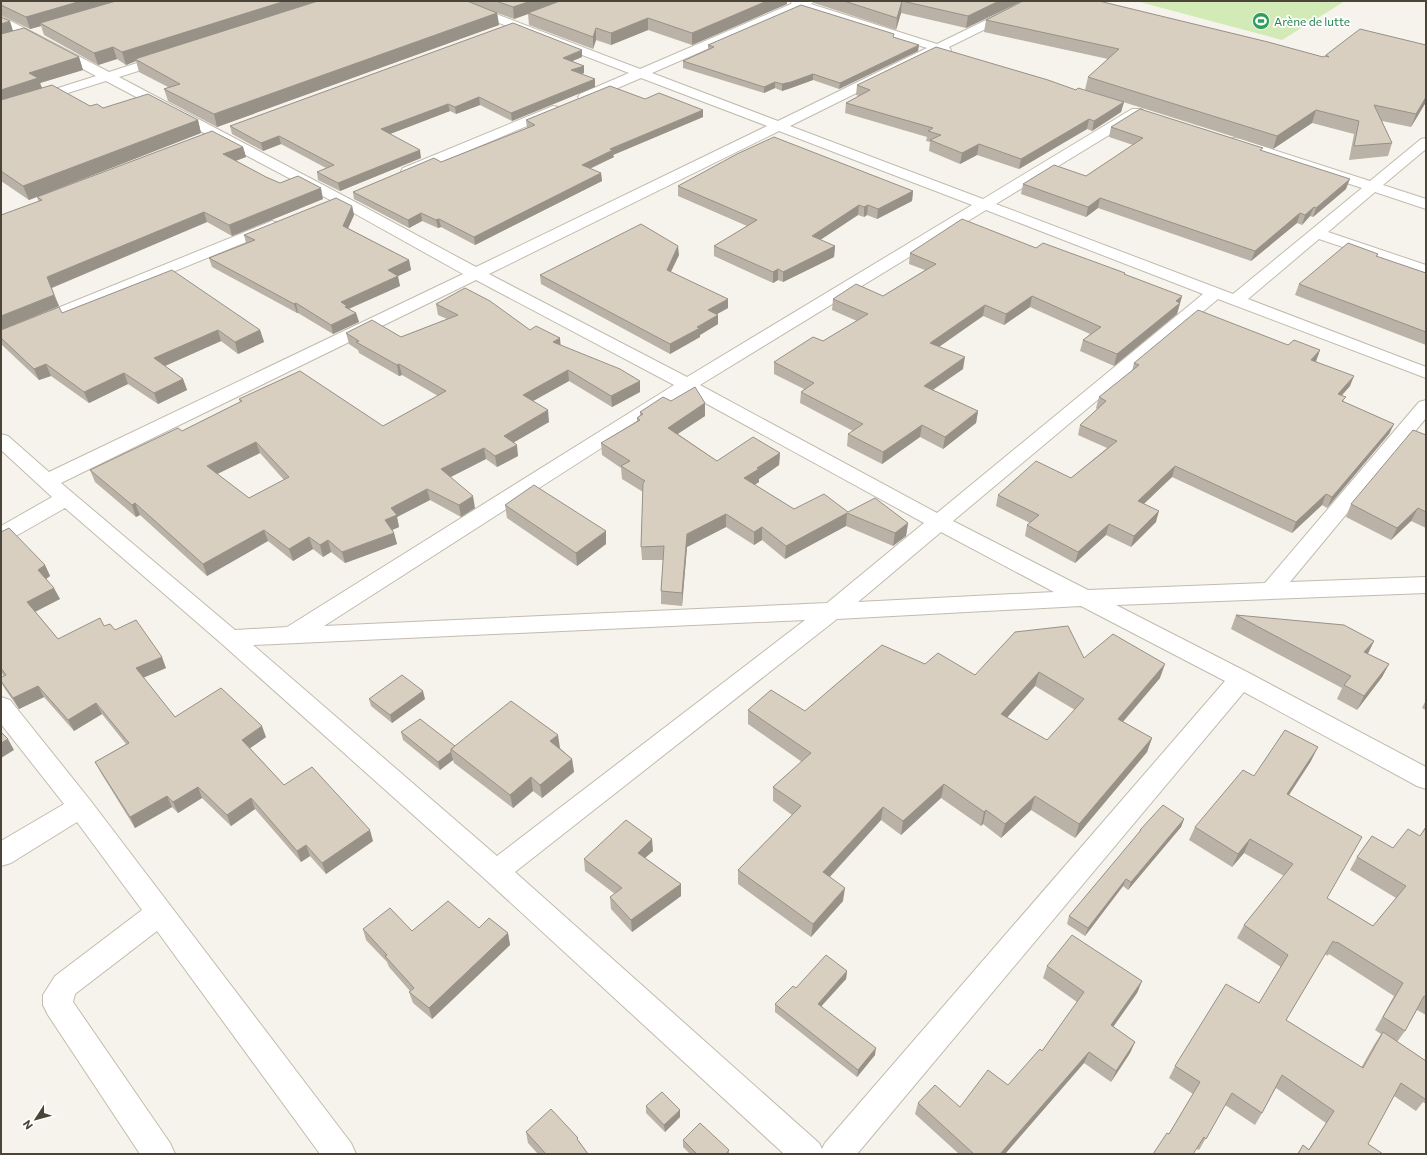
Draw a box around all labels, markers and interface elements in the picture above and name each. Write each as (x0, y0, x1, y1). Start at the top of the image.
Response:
sports icon: Arène de lutte (1251, 11, 1271, 31)
place label: Arène de lutte (1274, 14, 1350, 28)
north arrow (16, 1099, 56, 1139)
text: N (20, 1118, 35, 1132)

